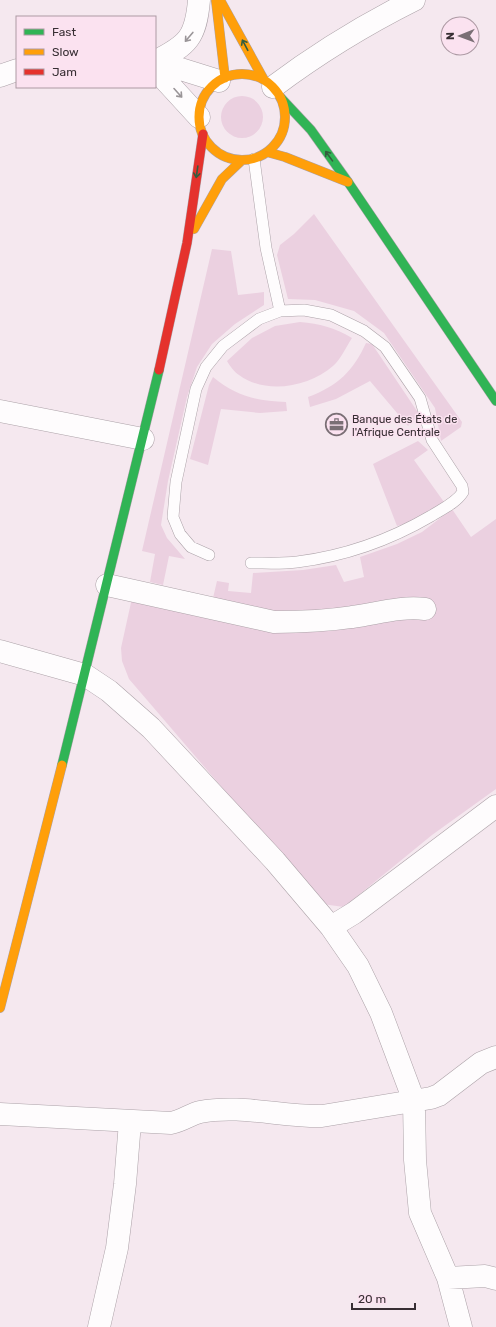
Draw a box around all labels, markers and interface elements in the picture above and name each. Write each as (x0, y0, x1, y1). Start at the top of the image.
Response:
legend (16, 16, 156, 88)
north arrow (440, 16, 480, 56)
text: Fast (52, 25, 76, 39)
one-way arrow (185, 32, 194, 42)
text: N (444, 32, 457, 40)
one-way arrow (241, 40, 248, 52)
text: Slow (52, 45, 79, 59)
text: Jam (52, 65, 77, 79)
one-way arrow (173, 87, 182, 98)
one-way arrow (325, 151, 333, 162)
one-way arrow (193, 165, 201, 178)
office icon: Banque des États de l'Afrique Centrale (324, 412, 350, 438)
place label: Banque des États de l'Afrique Centrale (352, 413, 457, 439)
scale bar (352, 1285, 415, 1311)
text: 20 m (358, 1292, 386, 1306)

